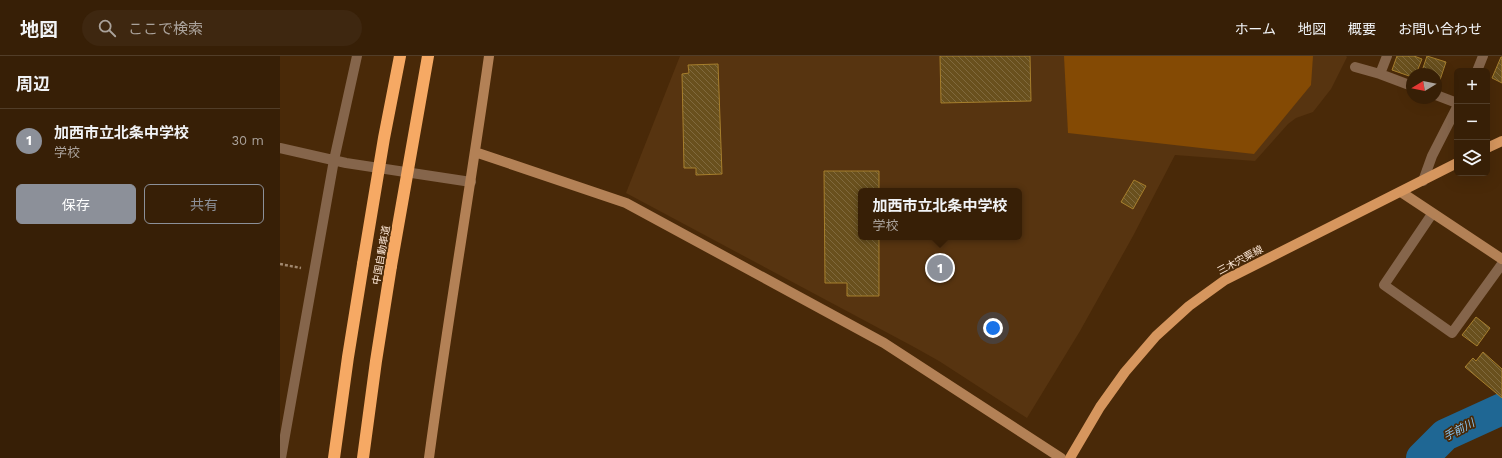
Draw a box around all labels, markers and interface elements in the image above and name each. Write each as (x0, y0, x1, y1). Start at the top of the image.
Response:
search box (82, 10, 362, 46)
icon: search (96, 17, 118, 39)
text: 地図 (20, 18, 58, 41)
text: ここで検索 (128, 20, 203, 38)
text: ホーム (1234, 21, 1276, 37)
text: 地図 (1298, 21, 1326, 37)
text: 概要 (1348, 21, 1376, 37)
text: お問い合わせ (1398, 21, 1482, 37)
north arrow (1406, 68, 1442, 104)
map controls (1454, 68, 1490, 176)
button: + (1454, 68, 1490, 104)
text: 周辺 (16, 74, 50, 94)
button: − (1454, 104, 1490, 140)
text: 加西市立北条中学校 (54, 124, 189, 142)
text: 1 (26, 133, 32, 148)
text: 30 m (232, 133, 264, 148)
button: layers (1454, 140, 1490, 176)
text: 学校 (54, 145, 80, 160)
button: 保存 (16, 184, 136, 224)
button: 共有 (144, 184, 264, 224)
popup (858, 188, 1022, 240)
text: 加西市立北条中学校 (872, 197, 1008, 215)
text: 学校 (872, 218, 899, 233)
street label: 中国自動車道 (370, 225, 392, 285)
street label: 三木宍粟線 (1215, 243, 1265, 277)
pin: 1 (927, 253, 953, 283)
your location (983, 318, 1003, 338)
water label: 手前川 (1441, 416, 1478, 443)

